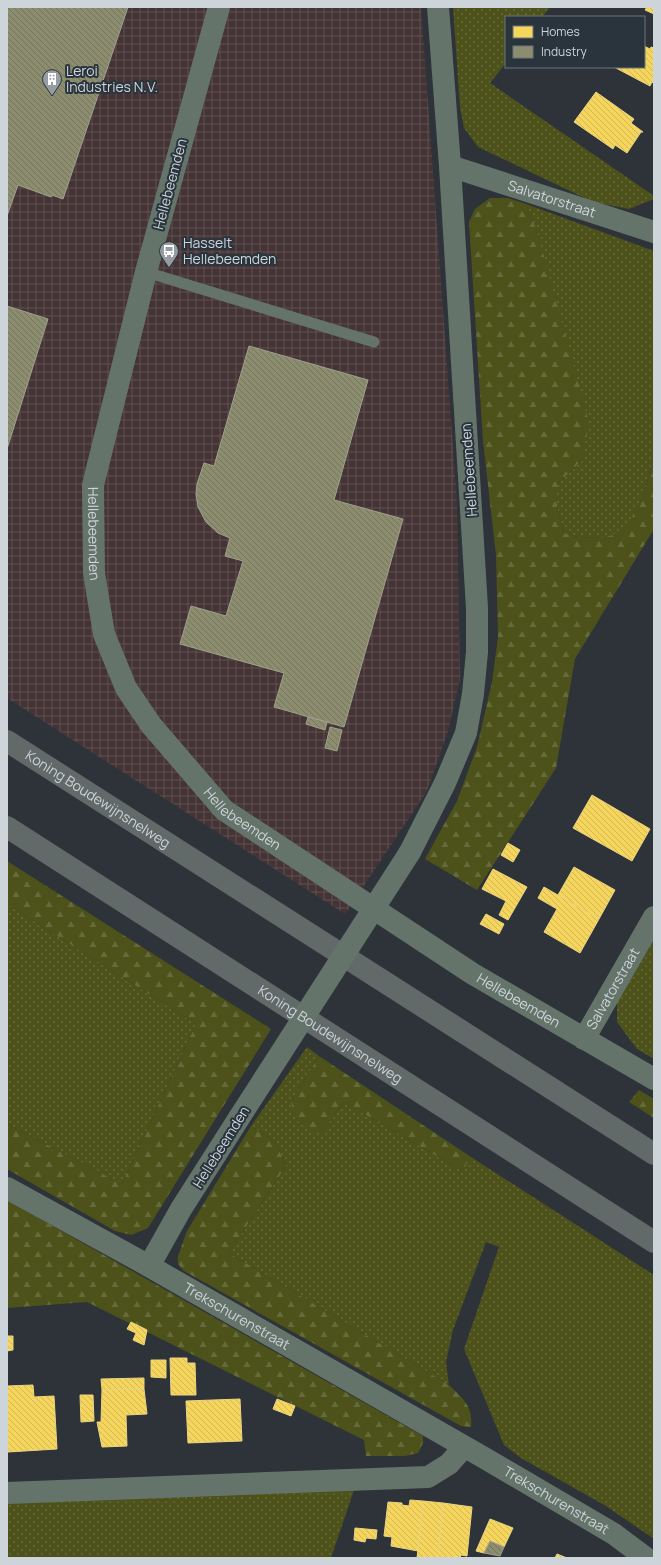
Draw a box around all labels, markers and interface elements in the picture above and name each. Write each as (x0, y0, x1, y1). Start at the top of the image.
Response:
legend (505, 16, 645, 68)
text: Homes (541, 23, 580, 40)
text: Industry (541, 43, 587, 60)
place label: Leroi Industries N.V. (66, 61, 158, 96)
building icon: Leroi Industries N.V. (41, 68, 63, 96)
street label: Hellebeemden (148, 136, 191, 231)
street label: Salvatorstraat (506, 175, 599, 222)
place label: Hasselt Hellebeemden (183, 233, 276, 268)
bus stop icon: Hasselt Hellebeemden (158, 240, 180, 268)
street label: Hellebeemden (456, 423, 481, 517)
street label: Hellebeemden (84, 487, 105, 582)
street label: Koning Boudewijnsnelweg (22, 745, 174, 852)
street label: Hellebeemden (200, 783, 285, 854)
street label: Salvatorstraat (581, 944, 644, 1033)
street label: Hellebeemden (474, 968, 564, 1032)
street label: Koning Boudewijnsnelweg (254, 980, 407, 1087)
street label: Hellebeemden (188, 1102, 253, 1191)
street label: Trekschurenstraat (180, 1278, 294, 1354)
street label: Trekschurenstraat (500, 1461, 613, 1538)

